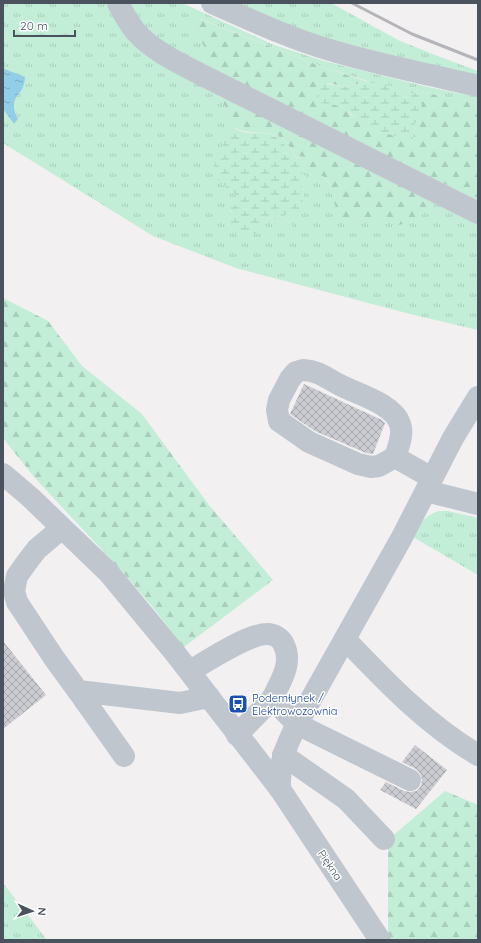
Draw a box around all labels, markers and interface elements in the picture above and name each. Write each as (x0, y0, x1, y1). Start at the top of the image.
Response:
scale bar (14, 12, 75, 38)
text: 20 m (20, 18, 48, 33)
place label: Podemłynek / Elektrowozownia (252, 691, 337, 718)
bus stop icon: Podemłynek / Elektrowozownia (227, 693, 249, 715)
street label: Piękna (315, 847, 345, 883)
north arrow (12, 891, 52, 931)
text: N (35, 907, 49, 916)

